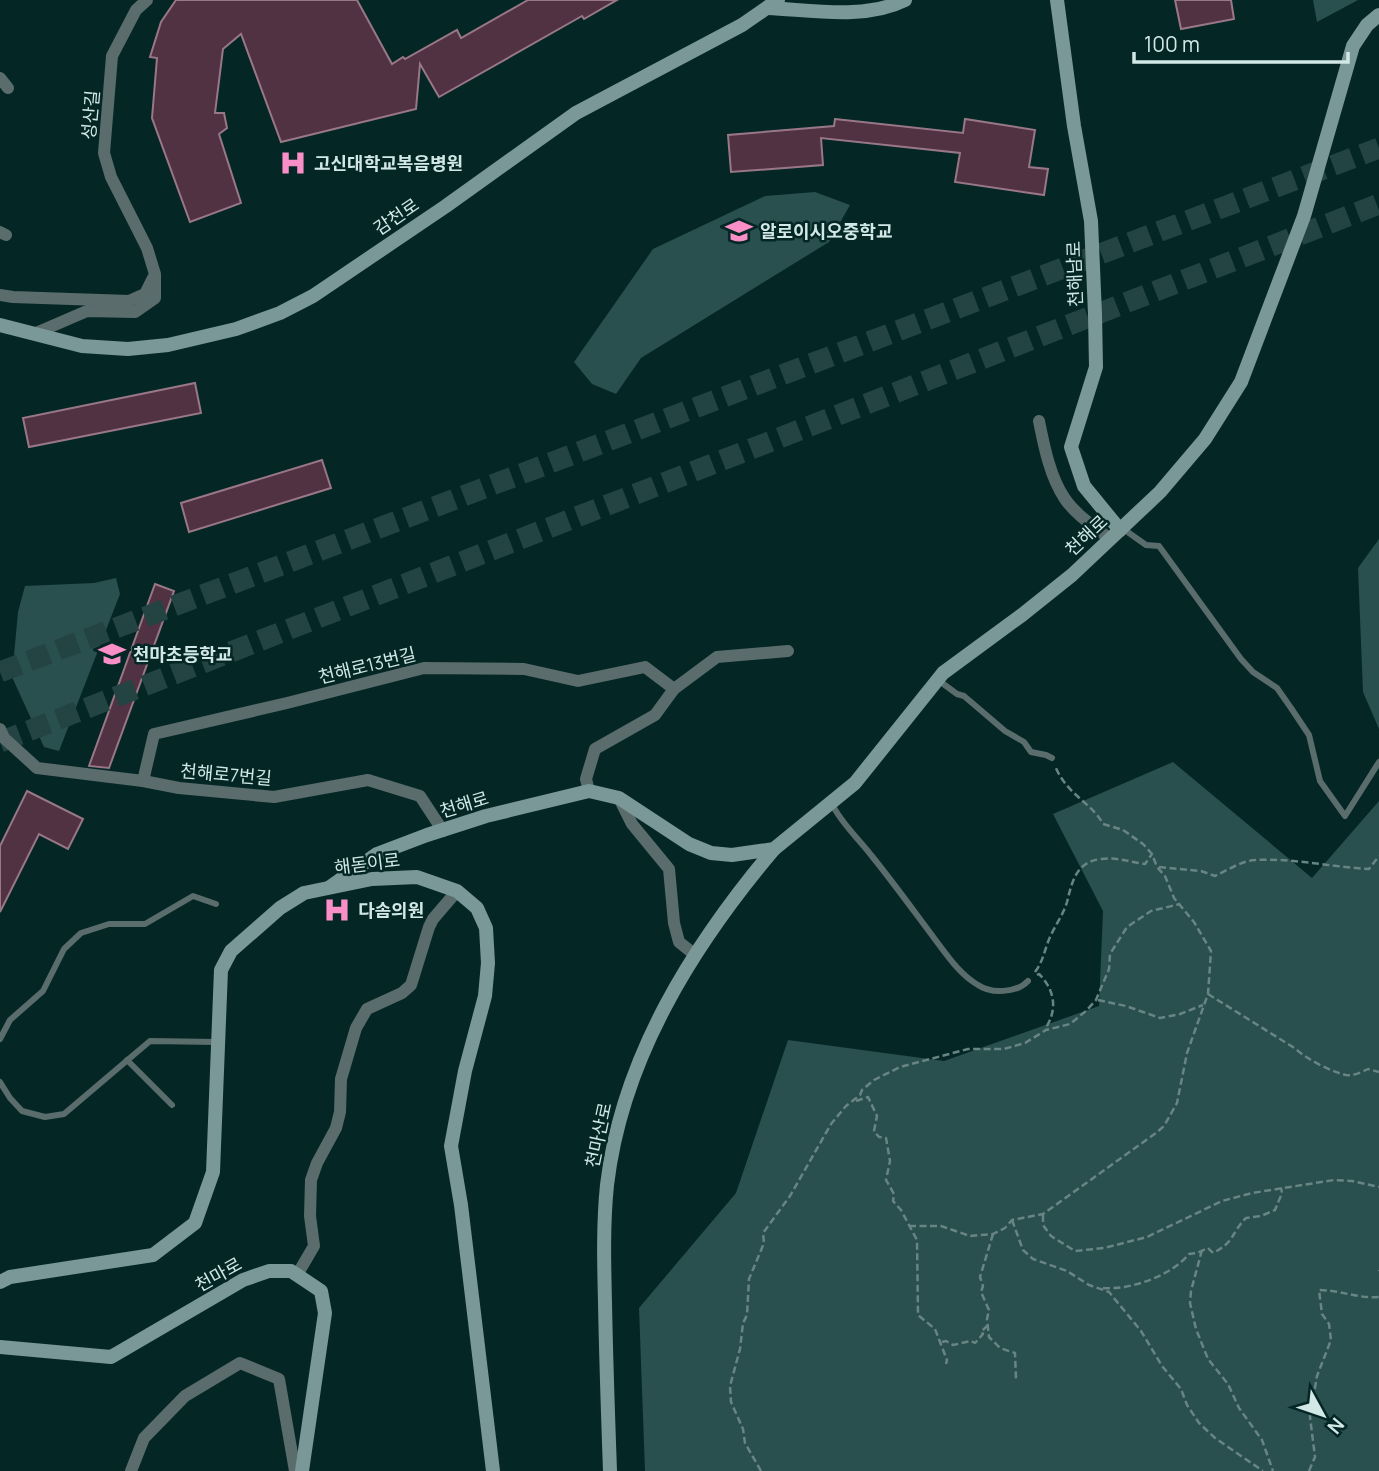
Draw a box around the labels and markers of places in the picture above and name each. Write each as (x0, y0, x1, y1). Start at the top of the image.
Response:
hospital icon: 고신대학교복음병원 (278, 148, 308, 178)
place label: 고신대학교복음병원 (314, 151, 463, 175)
school or university icon: 알로이시오중학교 (724, 216, 754, 246)
place label: 알로이시오중학교 (760, 219, 892, 243)
school or university icon: 천마초등학교 (97, 639, 127, 669)
place label: 천마초등학교 (133, 642, 232, 666)
hospital icon: 다솜의원 (322, 895, 352, 925)
place label: 다솜의원 (358, 898, 424, 922)

